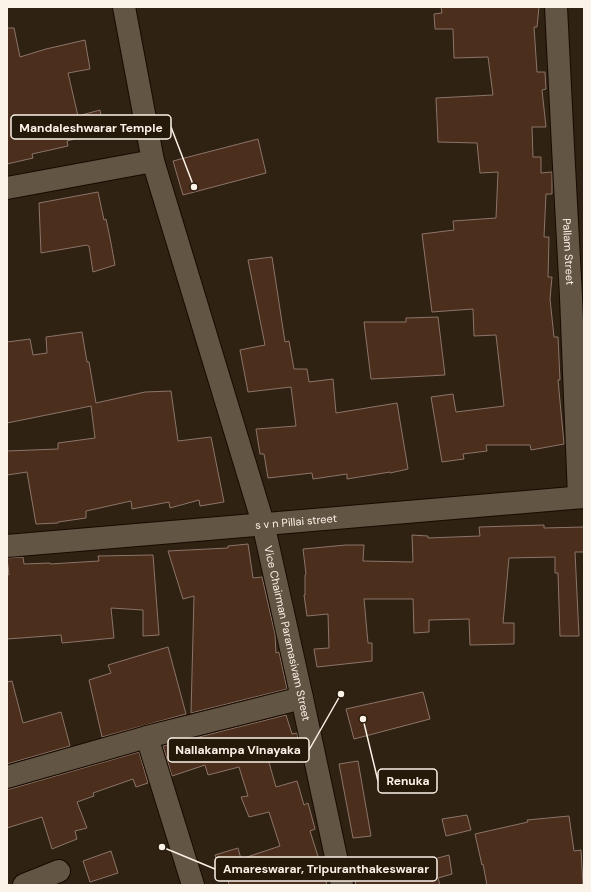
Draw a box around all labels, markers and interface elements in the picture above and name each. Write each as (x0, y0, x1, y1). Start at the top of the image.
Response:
callout: Mandaleshwarar Temple (11, 115, 171, 139)
text: Mandaleshwarar Temple (19, 120, 163, 136)
street label: Pallam Street (560, 218, 577, 285)
street label: s v n Pillai street (254, 511, 337, 532)
street label: Vice Chairman Paramasivam Street (261, 544, 314, 722)
callout: Nallakampa Vinayaka (168, 738, 309, 762)
text: Nallakampa Vinayaka (175, 742, 301, 758)
callout: Renuka (378, 769, 437, 793)
text: Renuka (387, 773, 429, 789)
callout: Amareswarar, Tripuranthakeswarar (215, 857, 437, 881)
text: Amareswarar, Tripuranthakeswarar (223, 861, 429, 877)

